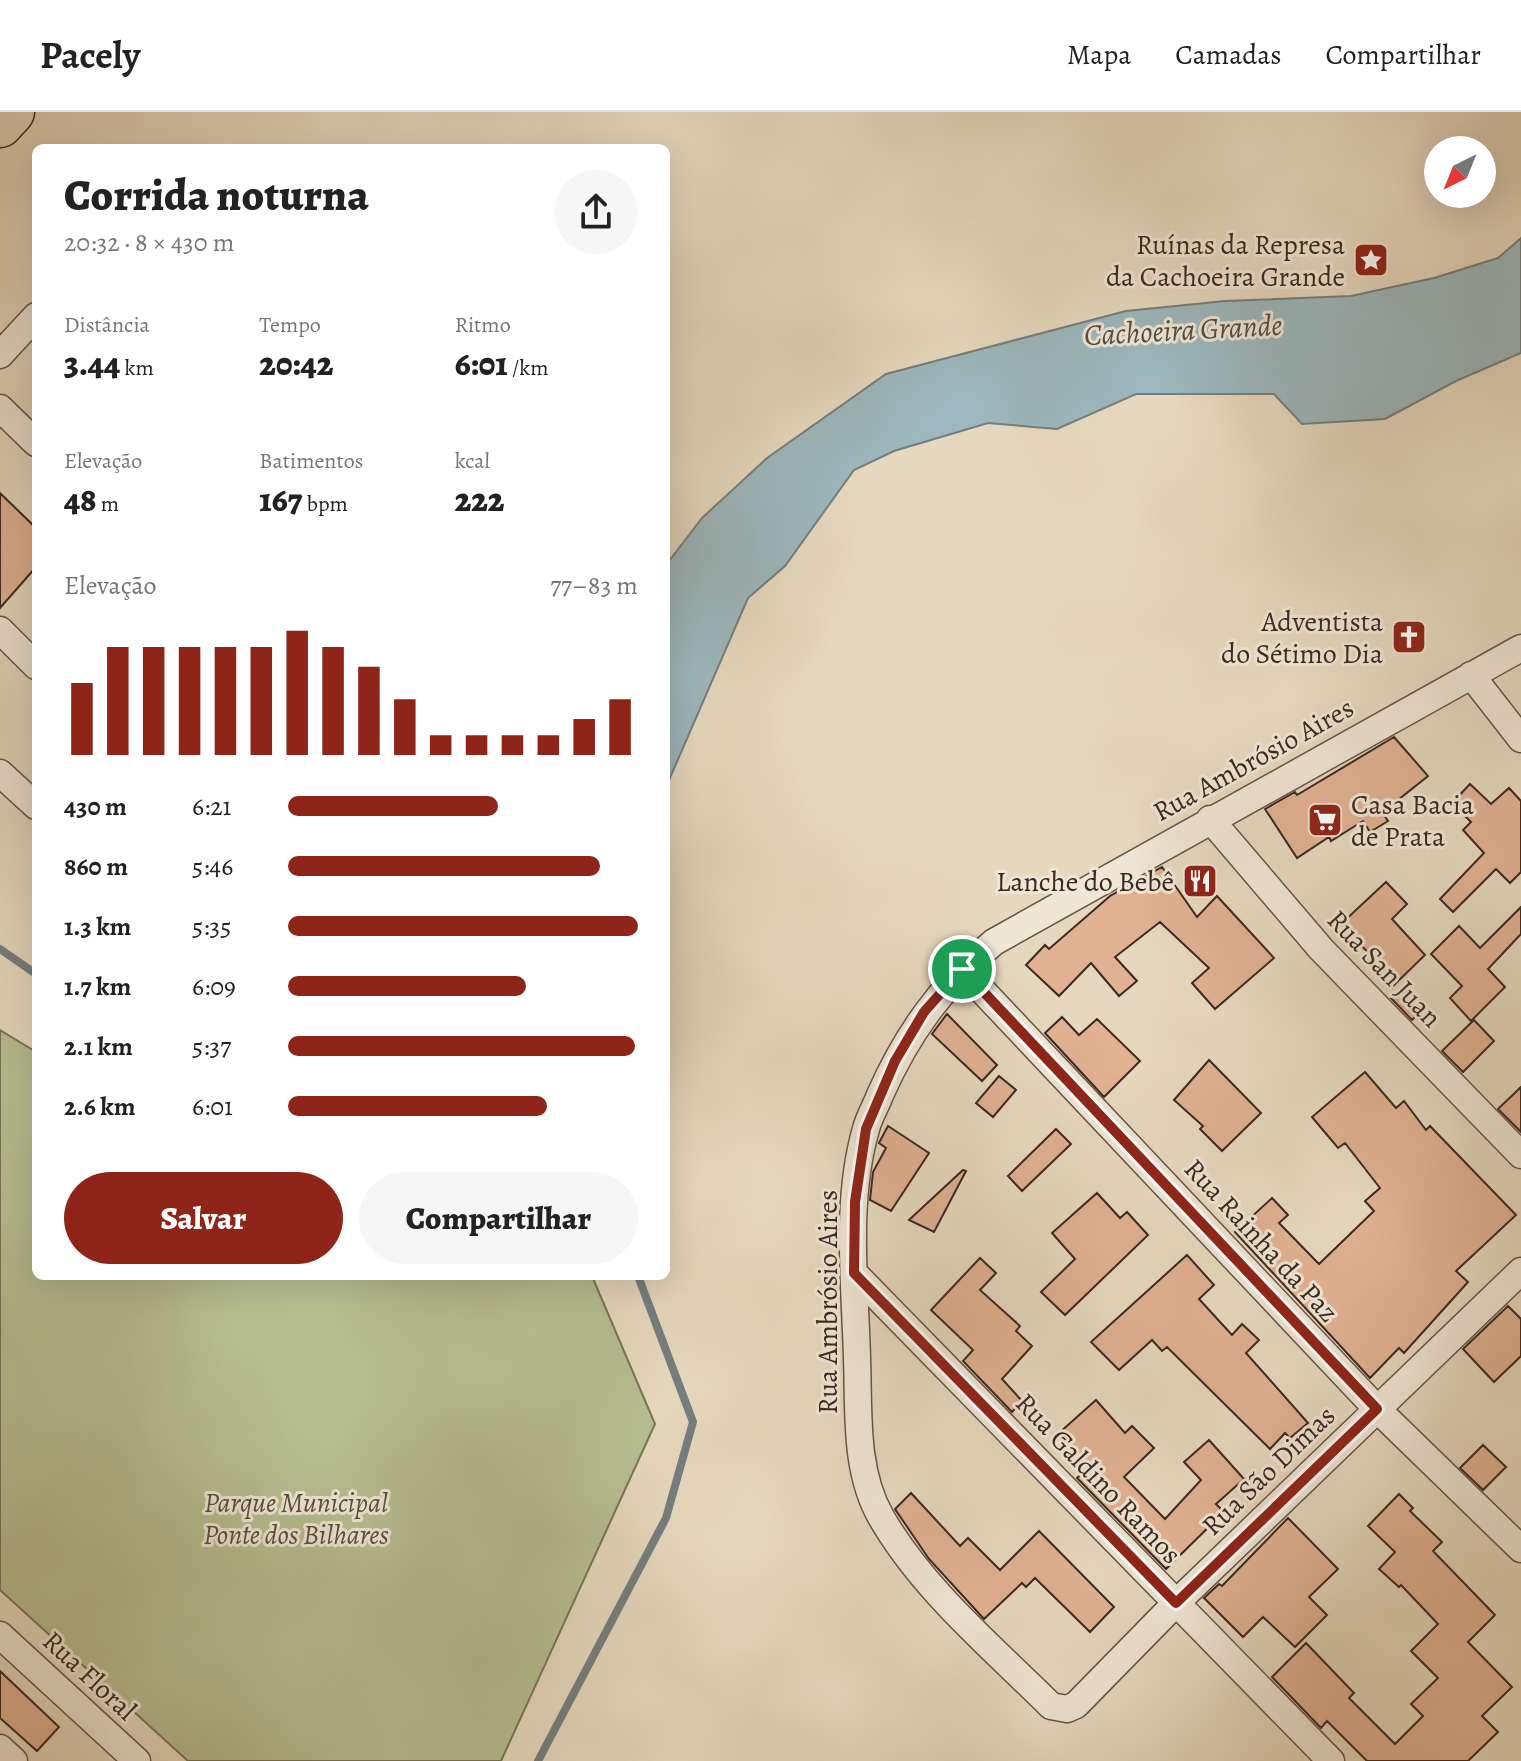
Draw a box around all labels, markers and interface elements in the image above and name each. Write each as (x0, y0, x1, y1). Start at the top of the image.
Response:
text: Pacely (40, 29, 140, 81)
text: Mapa (1067, 36, 1131, 74)
text: Camadas (1175, 36, 1282, 74)
text: Compartilhar (1326, 36, 1481, 74)
north arrow (1424, 136, 1496, 208)
map controls (1424, 136, 1496, 208)
text: Corrida noturna (64, 165, 369, 225)
button: share (554, 170, 638, 254)
text: 20:32 · 8 × 430 m (64, 225, 234, 260)
place label: Ruínas da Represa da Cachoeira Grande (1106, 226, 1345, 296)
place icon: Ruínas da Represa da Cachoeira Grande (1352, 241, 1390, 279)
water label: Cachoeira Grande (1083, 305, 1283, 355)
text: Distância (64, 310, 150, 340)
text: Tempo (259, 310, 321, 340)
text: Ritmo (455, 310, 511, 340)
text: 3.44 (64, 340, 120, 387)
text: 20:42 (259, 340, 333, 387)
text: 6:01 (455, 340, 508, 387)
text: km (120, 353, 154, 383)
text: /km (508, 353, 549, 383)
text: Elevação (64, 446, 142, 476)
text: Batimentos (259, 446, 363, 476)
text: kcal (455, 446, 490, 476)
text: 48 (64, 476, 97, 523)
text: 167 (259, 476, 302, 523)
text: 222 (455, 476, 504, 523)
text: m (97, 489, 119, 519)
text: bpm (302, 489, 348, 519)
text: Elevação (64, 568, 156, 603)
text: 77–83 m (550, 568, 638, 603)
place label: Adventista do Sétimo Dia (1221, 603, 1383, 673)
church icon: Adventista do Sétimo Dia (1390, 618, 1428, 656)
street label: Rua Ambrósio Aires (1146, 689, 1361, 831)
place label: Casa Bacia de Prata (1351, 786, 1474, 856)
text: 430 m (64, 789, 127, 824)
text: 6:21 (192, 789, 231, 824)
supermarket icon: Casa Bacia de Prata (1306, 801, 1344, 839)
text: 860 m (64, 849, 128, 884)
text: 5:46 (192, 849, 233, 884)
restaurant icon: Lanche do Bebê (1181, 862, 1219, 900)
place label: Lanche do Bebê (996, 863, 1174, 901)
street label: Rua San Juan (1318, 902, 1450, 1036)
text: 1.3 km (64, 909, 131, 944)
text: 5:35 (192, 909, 231, 944)
pin (928, 935, 996, 1003)
icon: arrive (940, 947, 984, 991)
text: 1.7 km (64, 969, 131, 1004)
text: 6:09 (192, 969, 236, 1004)
text: 2.1 km (64, 1029, 133, 1064)
text: 5:37 (192, 1029, 231, 1064)
text: 2.6 km (64, 1089, 136, 1124)
text: 6:01 (192, 1089, 233, 1124)
street label: Rua Rainha da Paz (1175, 1151, 1347, 1331)
button: Salvar (64, 1172, 343, 1264)
button: Compartilhar (359, 1172, 638, 1264)
street label: Rua Ambrósio Aires (809, 1190, 847, 1414)
street label: Rua Galdino Ramos (1007, 1385, 1190, 1573)
street label: Rua São Dimas (1194, 1397, 1344, 1544)
park label: Parque Municipal Ponte dos Bilhares (203, 1484, 389, 1554)
street label: Rua Floral (34, 1622, 145, 1729)

